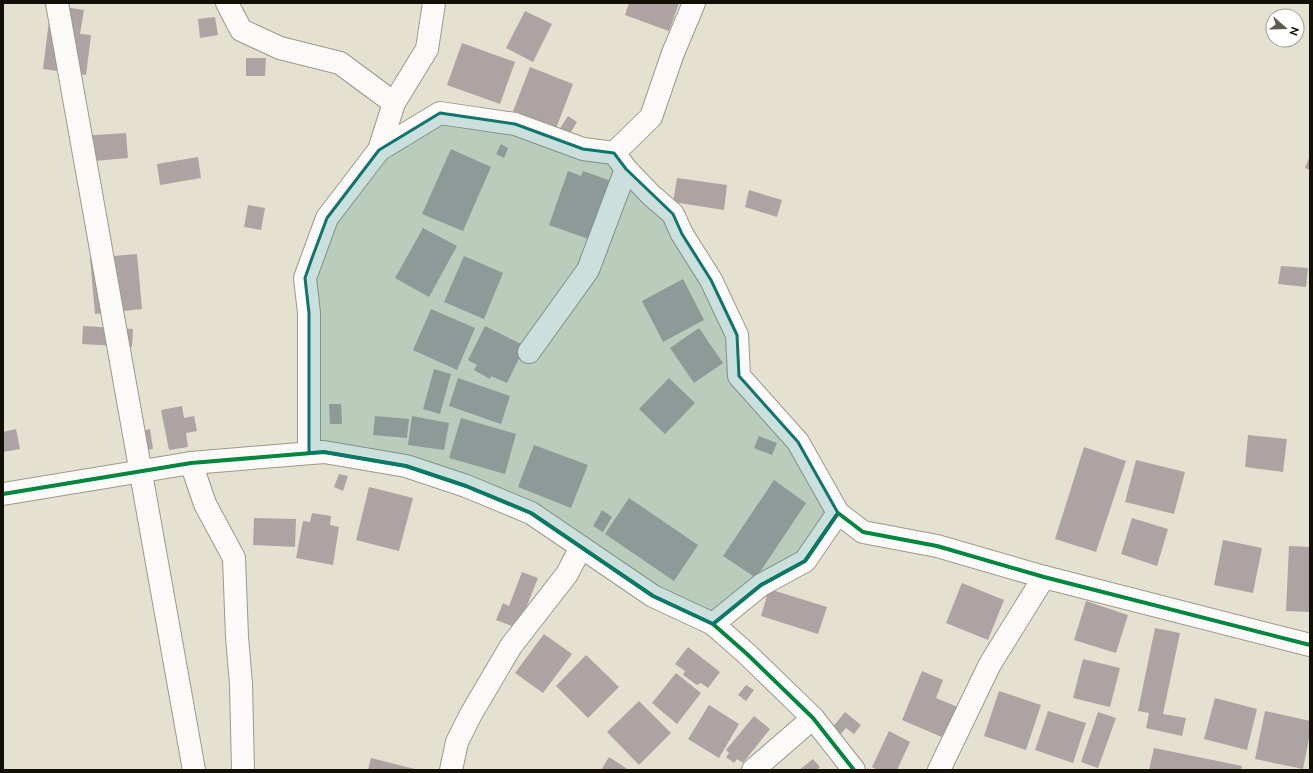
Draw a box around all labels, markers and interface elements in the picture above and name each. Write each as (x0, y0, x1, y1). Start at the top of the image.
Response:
north arrow (1265, 8, 1305, 48)
text: N (1286, 25, 1301, 37)

